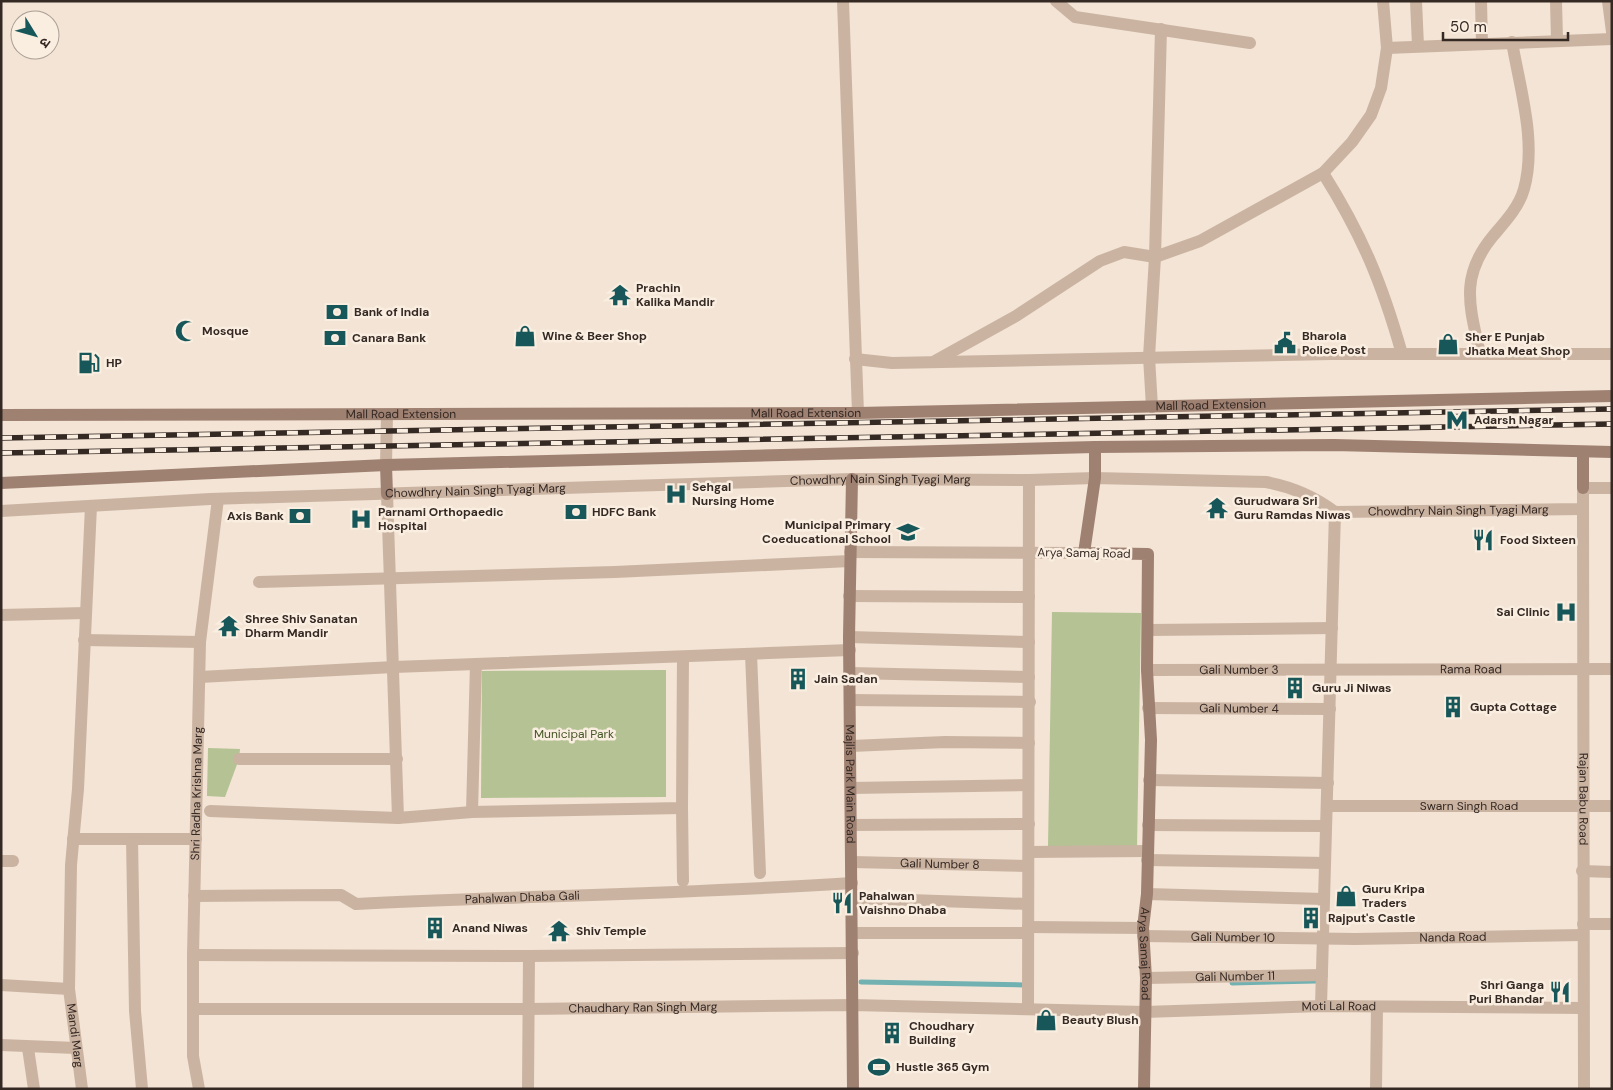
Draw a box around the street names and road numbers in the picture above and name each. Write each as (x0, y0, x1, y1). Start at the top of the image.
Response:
street label: Mall Road Extension (1156, 396, 1266, 414)
street label: Mall Road Extension (751, 405, 861, 421)
street label: Mall Road Extension (346, 406, 456, 422)
street label: Chowdhry Nain Singh Tyagi Marg (790, 471, 971, 489)
street label: Chowdhry Nain Singh Tyagi Marg (385, 480, 566, 502)
street label: Chowdhry Nain Singh Tyagi Marg (1368, 501, 1549, 520)
street label: Arya Samaj Road (1037, 544, 1131, 562)
street label: Rama Road (1440, 661, 1502, 677)
street label: Gali Number 3 (1199, 662, 1279, 678)
street label: Gali Number 4 (1199, 700, 1279, 717)
street label: Majlis Park Main Road (842, 724, 859, 843)
street label: Shri Radha Krishna Marg (187, 726, 206, 861)
street label: Rajan Babu Road (1575, 753, 1592, 845)
street label: Swarn Singh Road (1420, 798, 1518, 814)
street label: Gali Number 8 (900, 855, 980, 873)
street label: Pahalwan Dhaba Gali (465, 887, 580, 907)
street label: Arya Samaj Road (1135, 906, 1154, 1000)
street label: Gali Number 10 (1191, 929, 1275, 946)
street label: Nanda Road (1419, 929, 1487, 946)
street label: Gali Number 11 (1195, 968, 1275, 985)
street label: Moti Lal Road (1301, 998, 1376, 1015)
street label: Chaudhary Ran Singh Marg (568, 999, 718, 1017)
street label: Mandi Marg (63, 1002, 87, 1069)

